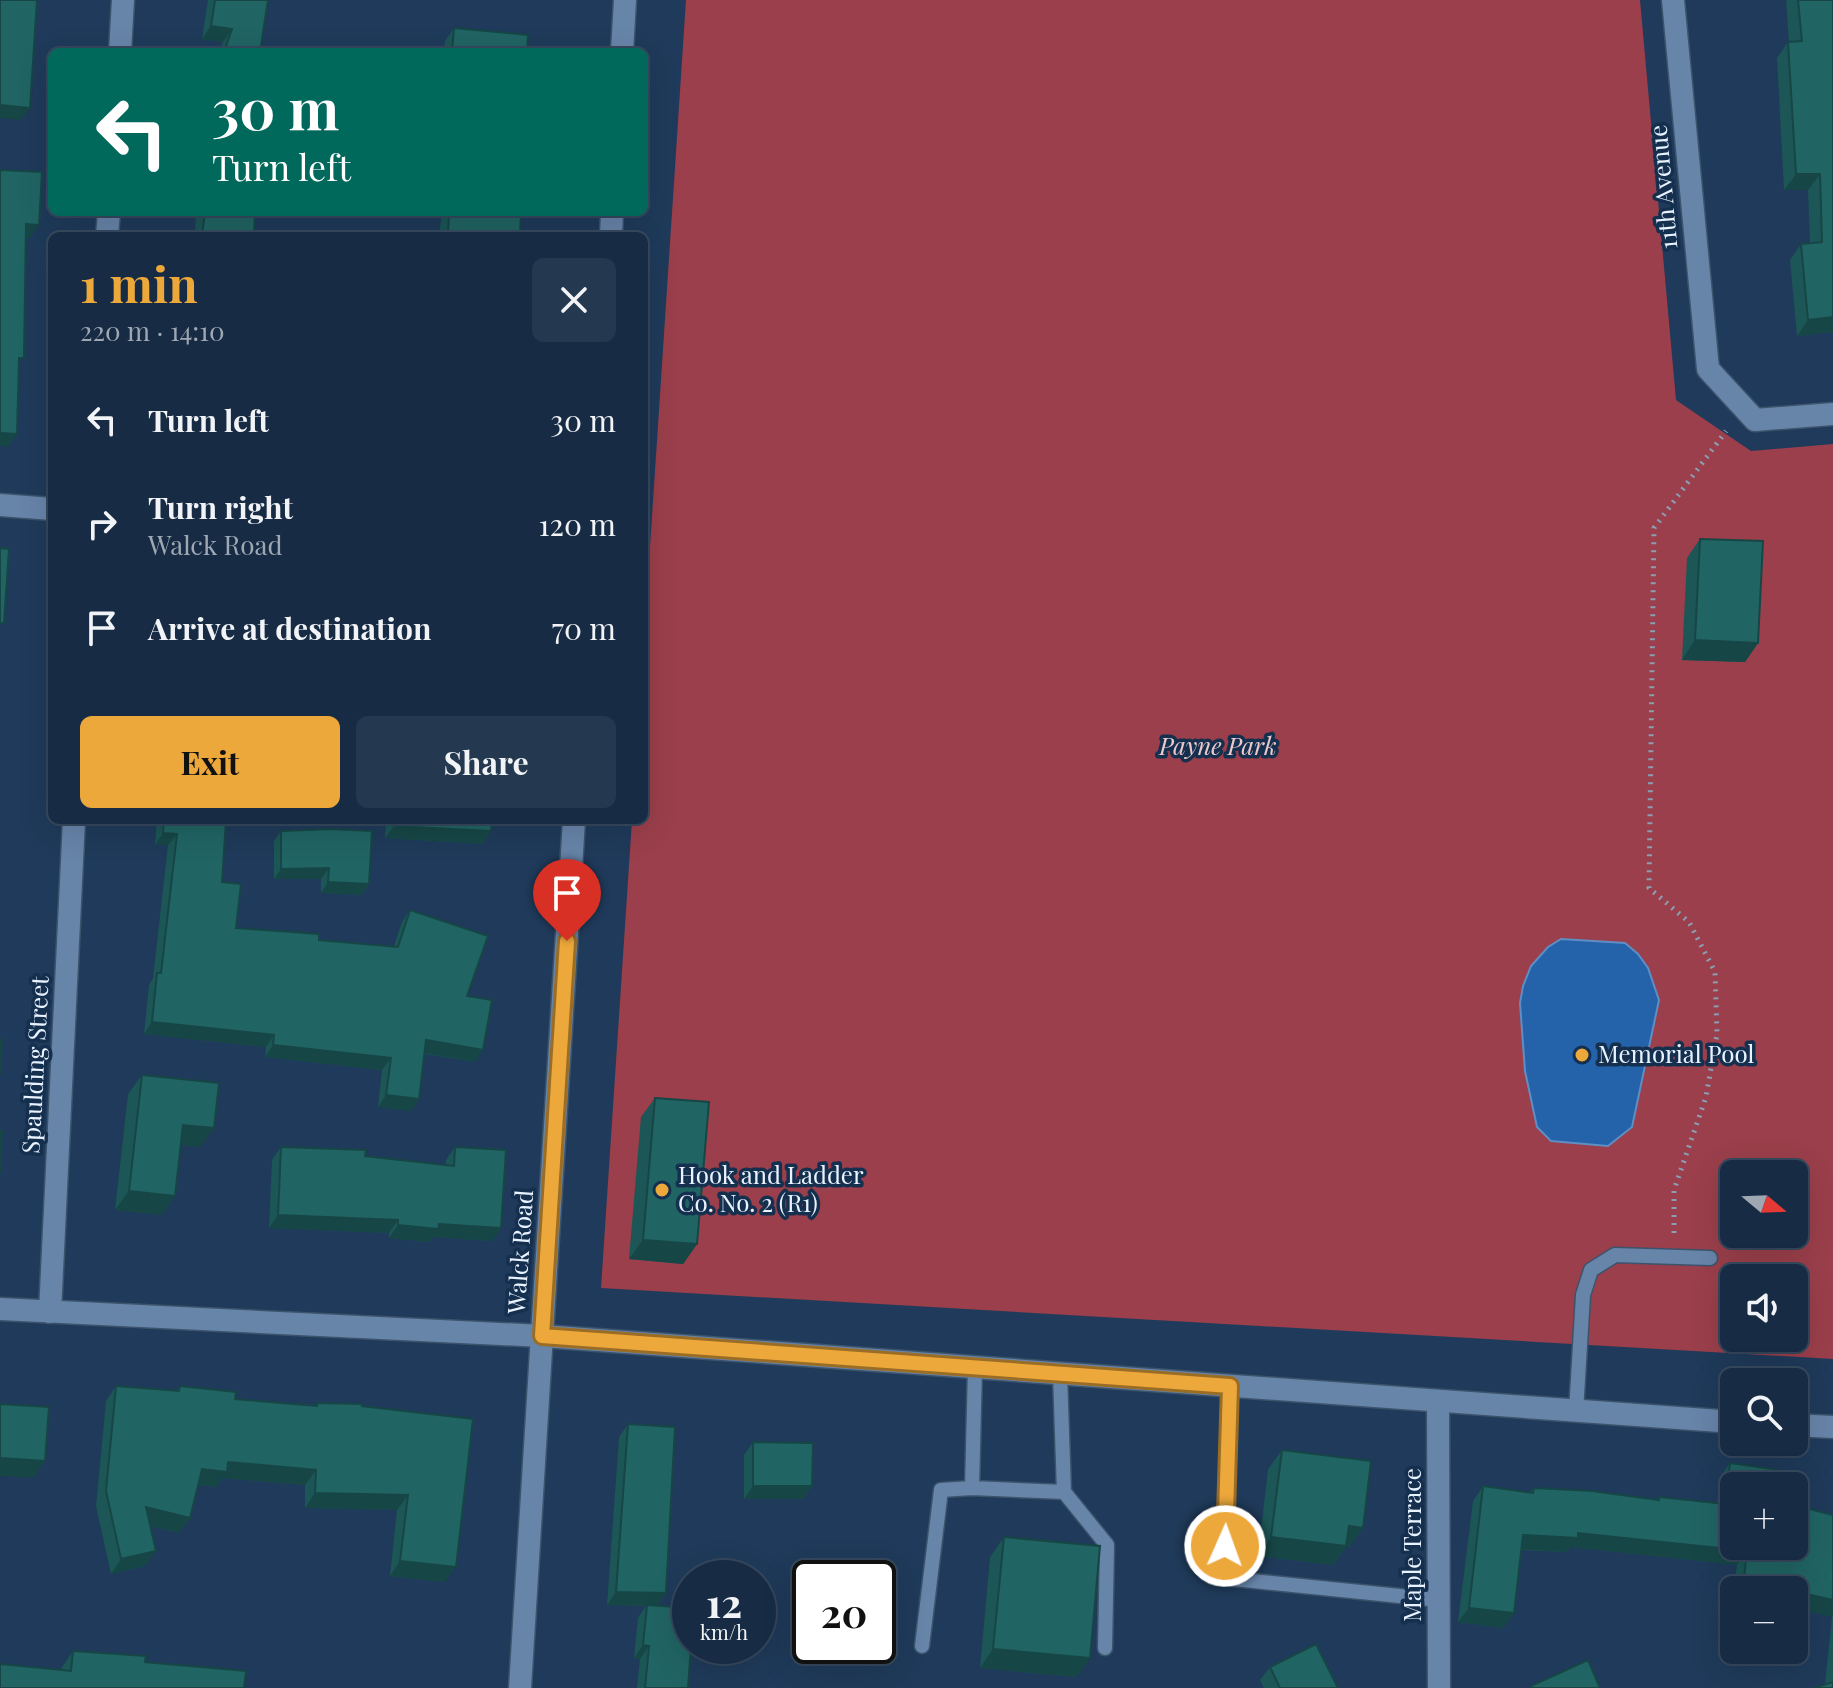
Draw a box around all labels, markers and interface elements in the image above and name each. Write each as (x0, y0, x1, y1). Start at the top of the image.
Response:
text: 30 m (212, 70, 339, 145)
icon: left (80, 80, 184, 184)
street label: 11th Avenue (1641, 124, 1683, 251)
text: Turn left (212, 142, 351, 190)
text: 1 min (80, 251, 198, 315)
button: close (532, 258, 616, 342)
text: 220 m · 14:10 (80, 313, 224, 348)
icon: left (80, 398, 124, 442)
text: Turn left (148, 400, 269, 440)
text: 30 m (550, 400, 616, 440)
text: Turn right (148, 487, 293, 527)
icon: right (80, 502, 124, 546)
text: 120 m (538, 504, 616, 544)
text: Walck Road (148, 527, 283, 562)
icon: arrive (80, 606, 124, 650)
text: Arrive at destination (148, 608, 431, 648)
text: 70 m (552, 608, 616, 648)
button: Exit (80, 716, 340, 808)
button: Share (356, 716, 616, 808)
park label: Payne Park (1158, 729, 1277, 761)
pin (533, 859, 601, 941)
icon: arrive (545, 871, 589, 915)
street label: Spaulding Street (13, 975, 55, 1154)
place label: Memorial Pool (1598, 1037, 1754, 1069)
marker: Memorial Pool (1573, 1046, 1591, 1064)
place label: Hook and Ladder Co. No. 2 (R1) (678, 1158, 864, 1218)
north arrow (1720, 1160, 1808, 1248)
map controls (1720, 1160, 1808, 1664)
marker: Hook and Ladder Co. No. 2 (R1) (653, 1181, 671, 1199)
street label: Walck Road (499, 1189, 539, 1316)
button: sound (1720, 1264, 1808, 1352)
button: search (1720, 1368, 1808, 1456)
street label: Maple Terrace (1395, 1468, 1427, 1622)
button: + (1720, 1472, 1808, 1560)
position arrow (1183, 1504, 1267, 1588)
speed limit sign: 20 (792, 1560, 896, 1664)
text: 12 (706, 1575, 742, 1628)
button: − (1720, 1576, 1808, 1664)
text: km/h (700, 1618, 748, 1645)

